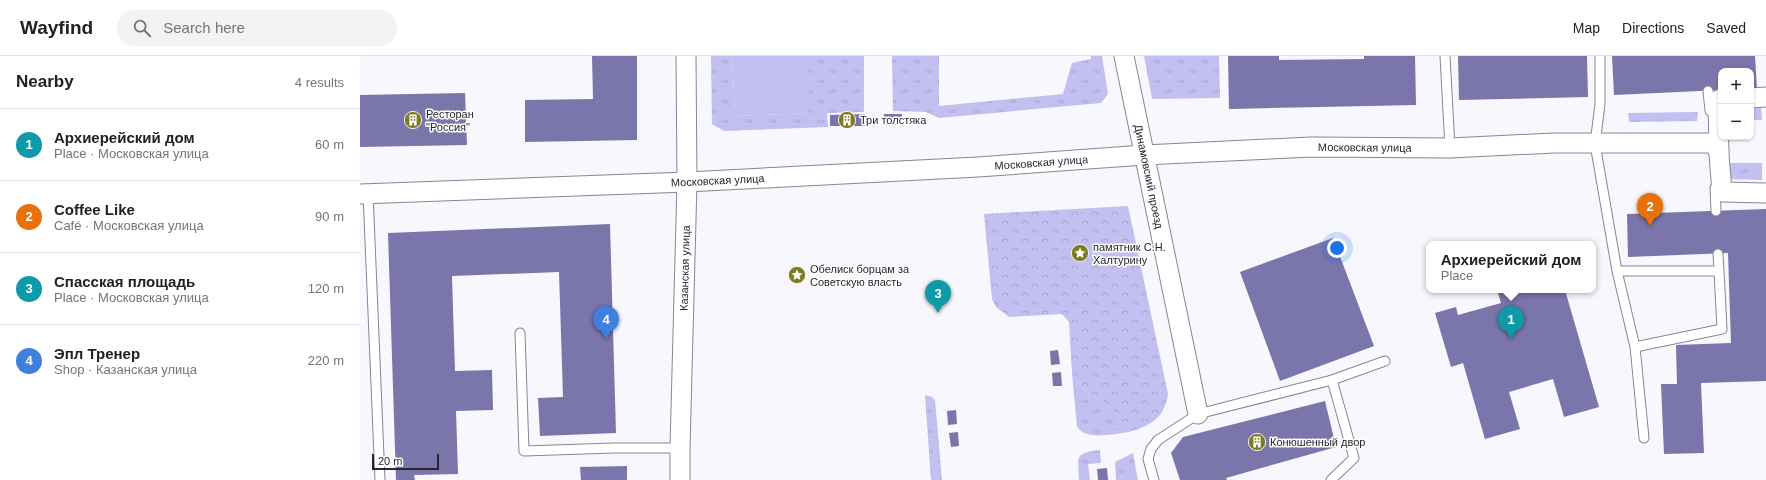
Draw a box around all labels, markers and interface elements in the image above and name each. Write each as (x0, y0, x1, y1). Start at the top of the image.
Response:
search box (117, 10, 397, 46)
text: Wayfind (20, 17, 93, 38)
icon: search (131, 17, 153, 39)
text: Search here (163, 19, 245, 36)
text: Map (1573, 20, 1600, 36)
text: Directions (1622, 20, 1684, 36)
text: Saved (1706, 20, 1746, 36)
map controls (1718, 68, 1754, 140)
button: + (1718, 68, 1754, 104)
text: Nearby (16, 72, 74, 91)
text: 4 results (295, 75, 344, 90)
button: − (1718, 104, 1754, 140)
place label: Ресторан "Россия" (426, 108, 474, 133)
building icon: Ресторан "Россия" (403, 110, 423, 130)
building icon: Три толстяка (837, 110, 857, 130)
place label: Три толстяка (860, 114, 927, 126)
street label: Динамовский проезд (1132, 123, 1166, 230)
text: Архиерейский дом (54, 129, 194, 146)
text: 1 (25, 137, 33, 152)
text: 60 m (315, 137, 344, 152)
street label: Московская улица (1318, 141, 1413, 154)
text: Place · Московская улица (54, 146, 209, 161)
street label: Московская улица (994, 153, 1089, 172)
street label: Московская улица (671, 172, 766, 189)
pin: 2 (1637, 193, 1663, 226)
text: Coffee Like (54, 201, 135, 218)
text: 2 (25, 209, 33, 224)
text: 90 m (315, 209, 344, 224)
text: Café · Московская улица (54, 218, 204, 233)
street label: Казанская улица (678, 224, 692, 311)
your location (1327, 238, 1347, 258)
place label: памятник С.Н. Халтурину (1093, 241, 1166, 266)
popup (1426, 241, 1596, 293)
place icon: памятник С.Н. Халтурину (1070, 243, 1090, 263)
text: Архиерейский дом (1441, 251, 1581, 268)
place label: Обелиск борцам за Советскую власть (810, 263, 910, 288)
place icon: Обелиск борцам за Советскую власть (787, 265, 807, 285)
text: Place (1441, 268, 1473, 283)
text: Спасская площадь (54, 273, 195, 290)
pin: 3 (925, 280, 951, 313)
text: 3 (25, 281, 33, 296)
text: 120 m (308, 281, 344, 296)
text: Place · Московская улица (54, 290, 209, 305)
pin: 4 (593, 306, 619, 339)
pin: 1 (1498, 306, 1524, 339)
text: Эпл Тренер (54, 345, 140, 362)
text: 4 (25, 353, 33, 368)
text: 220 m (308, 353, 344, 368)
text: Shop · Казанская улица (54, 362, 197, 377)
building icon: Конюшенный двор (1247, 432, 1267, 452)
place label: Конюшенный двор (1270, 436, 1365, 448)
scale bar (372, 452, 439, 471)
text: 20 m (378, 455, 402, 467)

